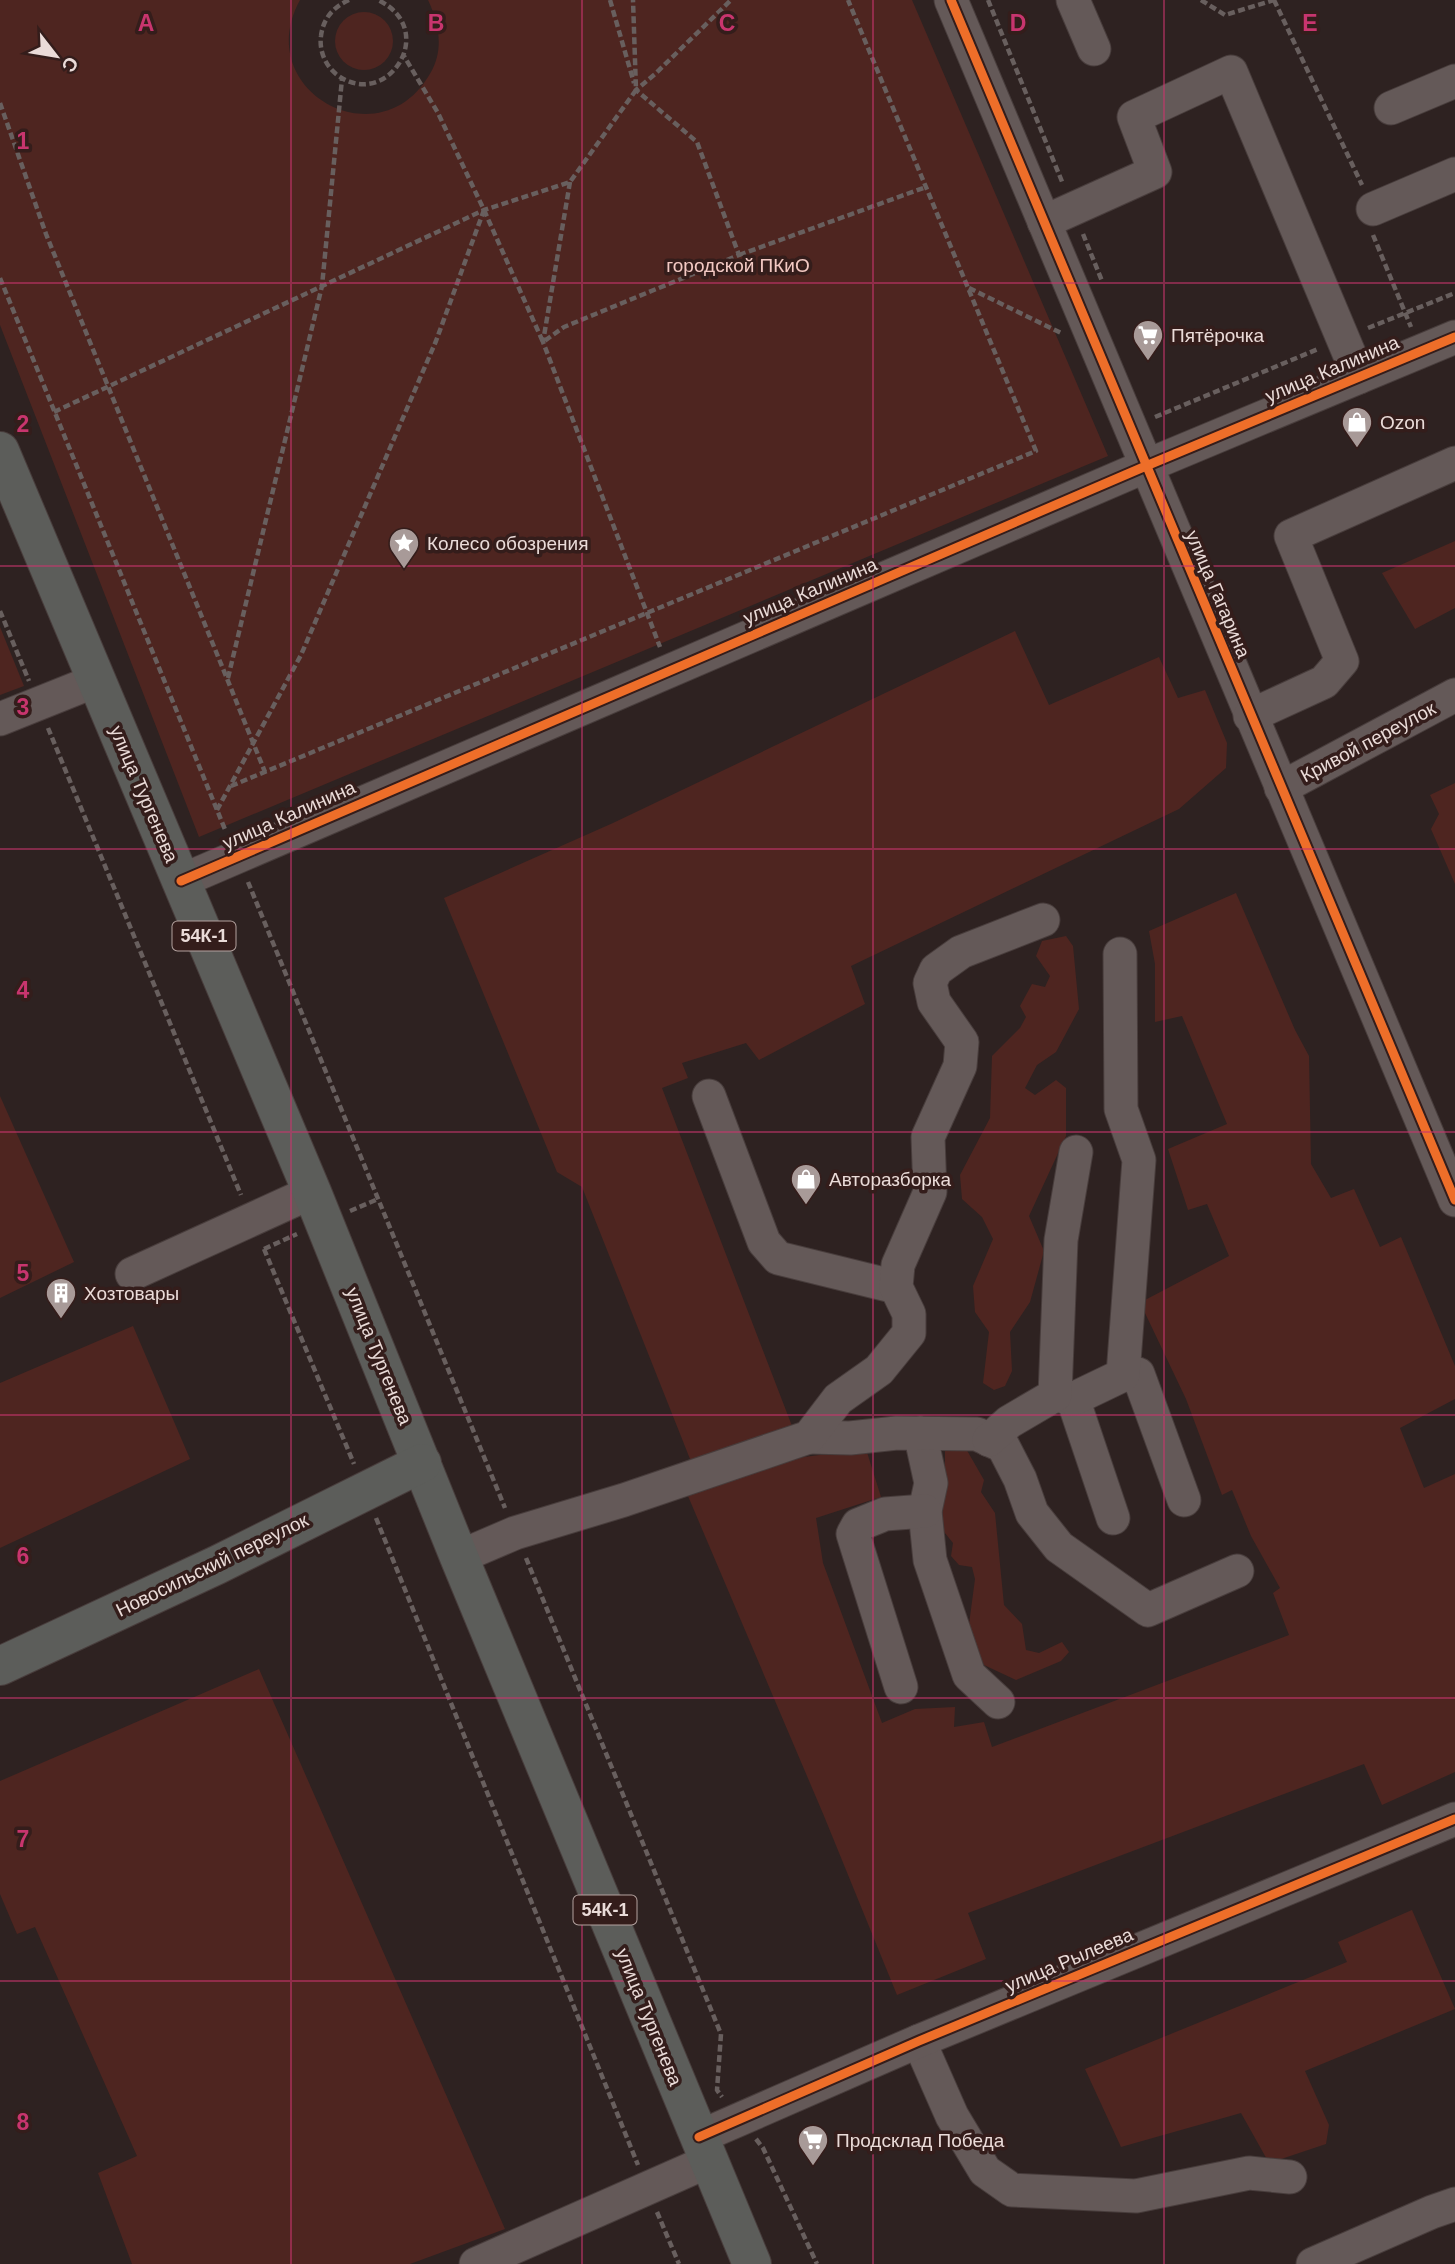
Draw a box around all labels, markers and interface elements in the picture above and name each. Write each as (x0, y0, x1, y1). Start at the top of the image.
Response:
text: A (138, 10, 154, 36)
text: B (428, 10, 444, 36)
text: C (719, 10, 735, 36)
text: D (1010, 10, 1026, 36)
text: E (1302, 10, 1318, 36)
north arrow (21, 21, 91, 91)
text: С (57, 53, 83, 76)
text: 1 (17, 128, 30, 154)
park label: городской ПКиО (666, 255, 810, 276)
supermarket icon: Пятёрочка (1131, 318, 1165, 362)
place label: Пятёрочка (1171, 325, 1265, 346)
street label: улица Калинина (1262, 331, 1402, 407)
shop icon: Ozon (1340, 405, 1374, 449)
text: 2 (17, 411, 29, 437)
place label: Ozon (1380, 412, 1425, 433)
place icon: Колесо обозрения (387, 526, 421, 570)
street label: улица Гагарина (1182, 527, 1255, 661)
place label: Колесо обозрения (427, 533, 588, 554)
street label: улица Калинина (740, 553, 880, 629)
text: 3 (17, 694, 29, 720)
street label: Кривой переулок (1297, 697, 1440, 786)
street label: улица Тургенева (106, 722, 182, 866)
street label: улица Калинина (219, 776, 359, 854)
road number: 54К-1 (172, 922, 235, 951)
text: 4 (17, 977, 30, 1003)
shop icon: Авторазборка (789, 1162, 823, 1206)
place label: Авторазборка (829, 1169, 952, 1190)
text: 5 (17, 1260, 30, 1286)
building icon: Хозтовары (44, 1276, 78, 1320)
place label: Хозтовары (84, 1283, 179, 1304)
street label: улица Тургенева (342, 1284, 416, 1428)
street label: Новосильский переулок (112, 1509, 312, 1621)
text: 6 (17, 1543, 29, 1569)
text: 7 (17, 1826, 29, 1852)
road number: 54К-1 (574, 1896, 636, 1924)
street label: улица Рылеева (1002, 1923, 1136, 1996)
street label: улица Тургенева (612, 1945, 686, 2089)
text: 8 (17, 2109, 30, 2135)
supermarket icon: Продсклад Победа (796, 2123, 830, 2167)
place label: Продсклад Победа (836, 2130, 1005, 2151)

